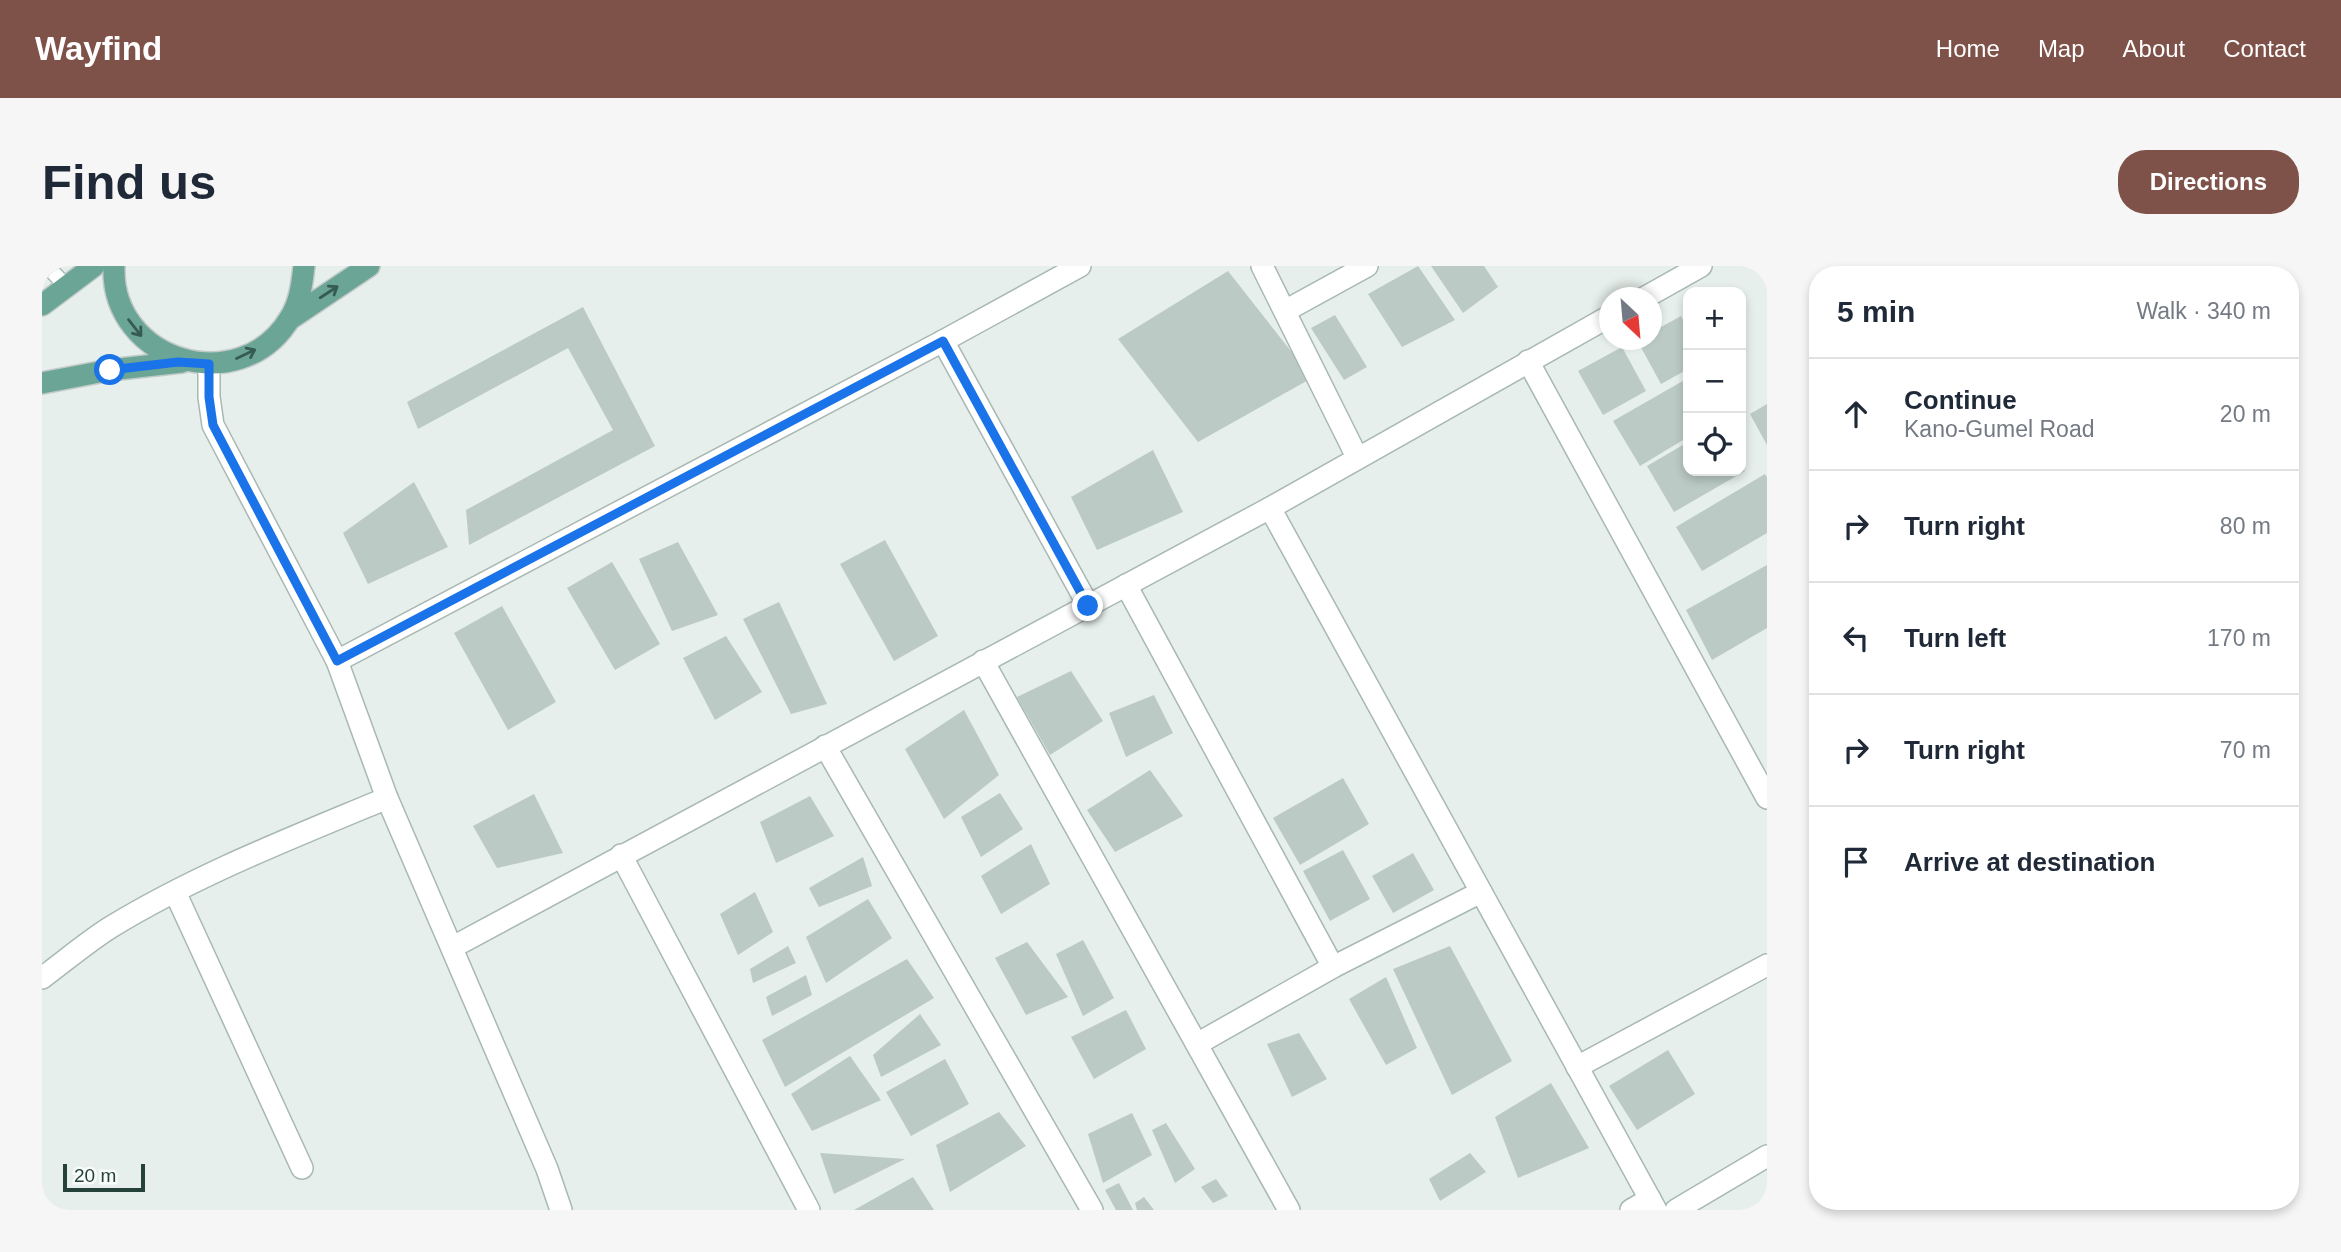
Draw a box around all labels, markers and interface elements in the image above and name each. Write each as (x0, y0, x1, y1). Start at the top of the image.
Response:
text: Wayfind (35, 30, 162, 67)
text: Home (1936, 35, 2000, 62)
text: Map (2038, 35, 2085, 62)
text: About (2123, 35, 2185, 62)
text: Contact (2223, 35, 2306, 62)
button: Directions (2118, 150, 2299, 214)
text: Find us (42, 155, 216, 209)
one-way arrow (319, 284, 338, 299)
north arrow (1599, 287, 1662, 350)
map controls (1683, 287, 1746, 476)
button: + (1683, 287, 1746, 350)
text: 5 min (1837, 295, 1915, 328)
text: Walk · 340 m (2136, 298, 2271, 324)
one-way arrow (128, 318, 143, 337)
one-way arrow (235, 347, 256, 360)
button: − (1683, 350, 1746, 413)
route start (94, 354, 125, 385)
text: Continue (1904, 385, 2017, 415)
icon: ahead (1837, 395, 1875, 433)
text: 20 m (2220, 401, 2271, 427)
button: locate (1683, 413, 1746, 476)
text: Kano-Gumel Road (1904, 416, 2095, 442)
icon: right (1837, 507, 1875, 545)
text: Turn right (1904, 511, 2025, 541)
text: 80 m (2220, 513, 2271, 539)
route end (1072, 590, 1103, 621)
icon: left (1837, 619, 1875, 657)
text: Turn left (1904, 623, 2006, 653)
text: 170 m (2207, 625, 2271, 651)
icon: right (1837, 731, 1875, 769)
text: Turn right (1904, 735, 2025, 765)
text: 70 m (2220, 737, 2271, 763)
icon: arrive (1837, 843, 1875, 881)
text: Arrive at destination (1904, 847, 2155, 877)
scale bar (63, 1161, 145, 1193)
text: 20 m (74, 1165, 116, 1186)

